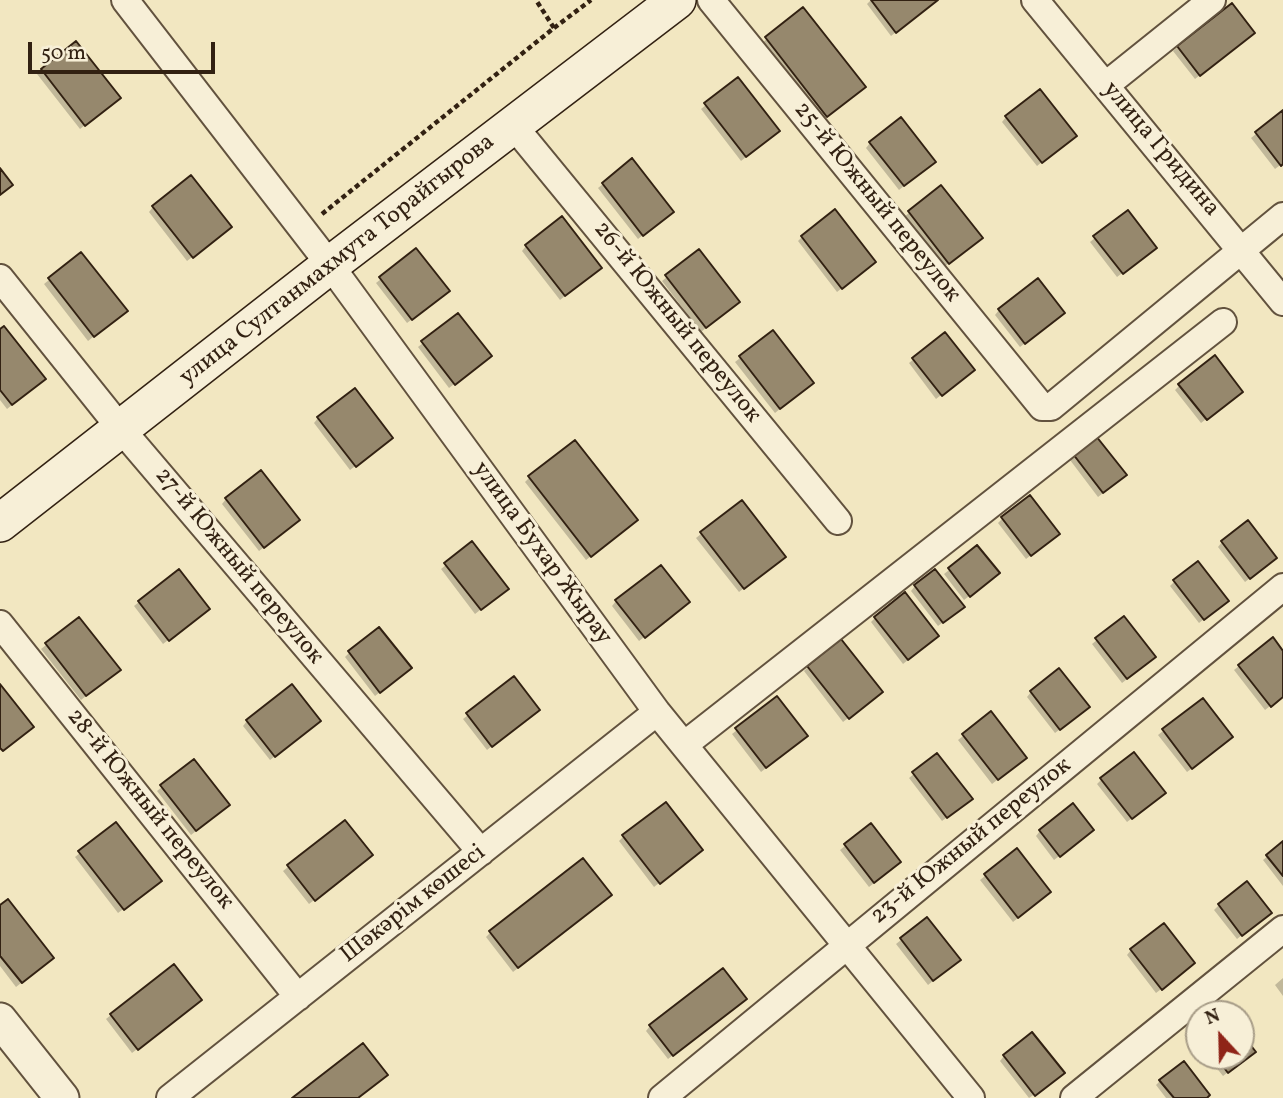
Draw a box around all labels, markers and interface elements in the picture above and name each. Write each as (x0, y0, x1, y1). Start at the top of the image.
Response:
scale bar (32, 28, 219, 72)
text: 50 m (41, 39, 86, 68)
street label: улица Гридина (1095, 77, 1225, 223)
street label: 25-й Южный переулок (786, 97, 966, 309)
street label: улица Султанмахмута Торайгырова (175, 129, 501, 393)
street label: 26-й Южный переулок (586, 216, 766, 430)
street label: улица Бухар Жырау (465, 457, 617, 651)
street label: 27-й Южный переулок (147, 463, 329, 671)
street label: 28-й Южный переулок (59, 704, 239, 916)
street label: 23-й Южный переулок (866, 752, 1078, 932)
street label: Шәкәрім көшесі (336, 839, 492, 971)
north arrow (1185, 1000, 1255, 1070)
text: N (1202, 1003, 1224, 1032)

